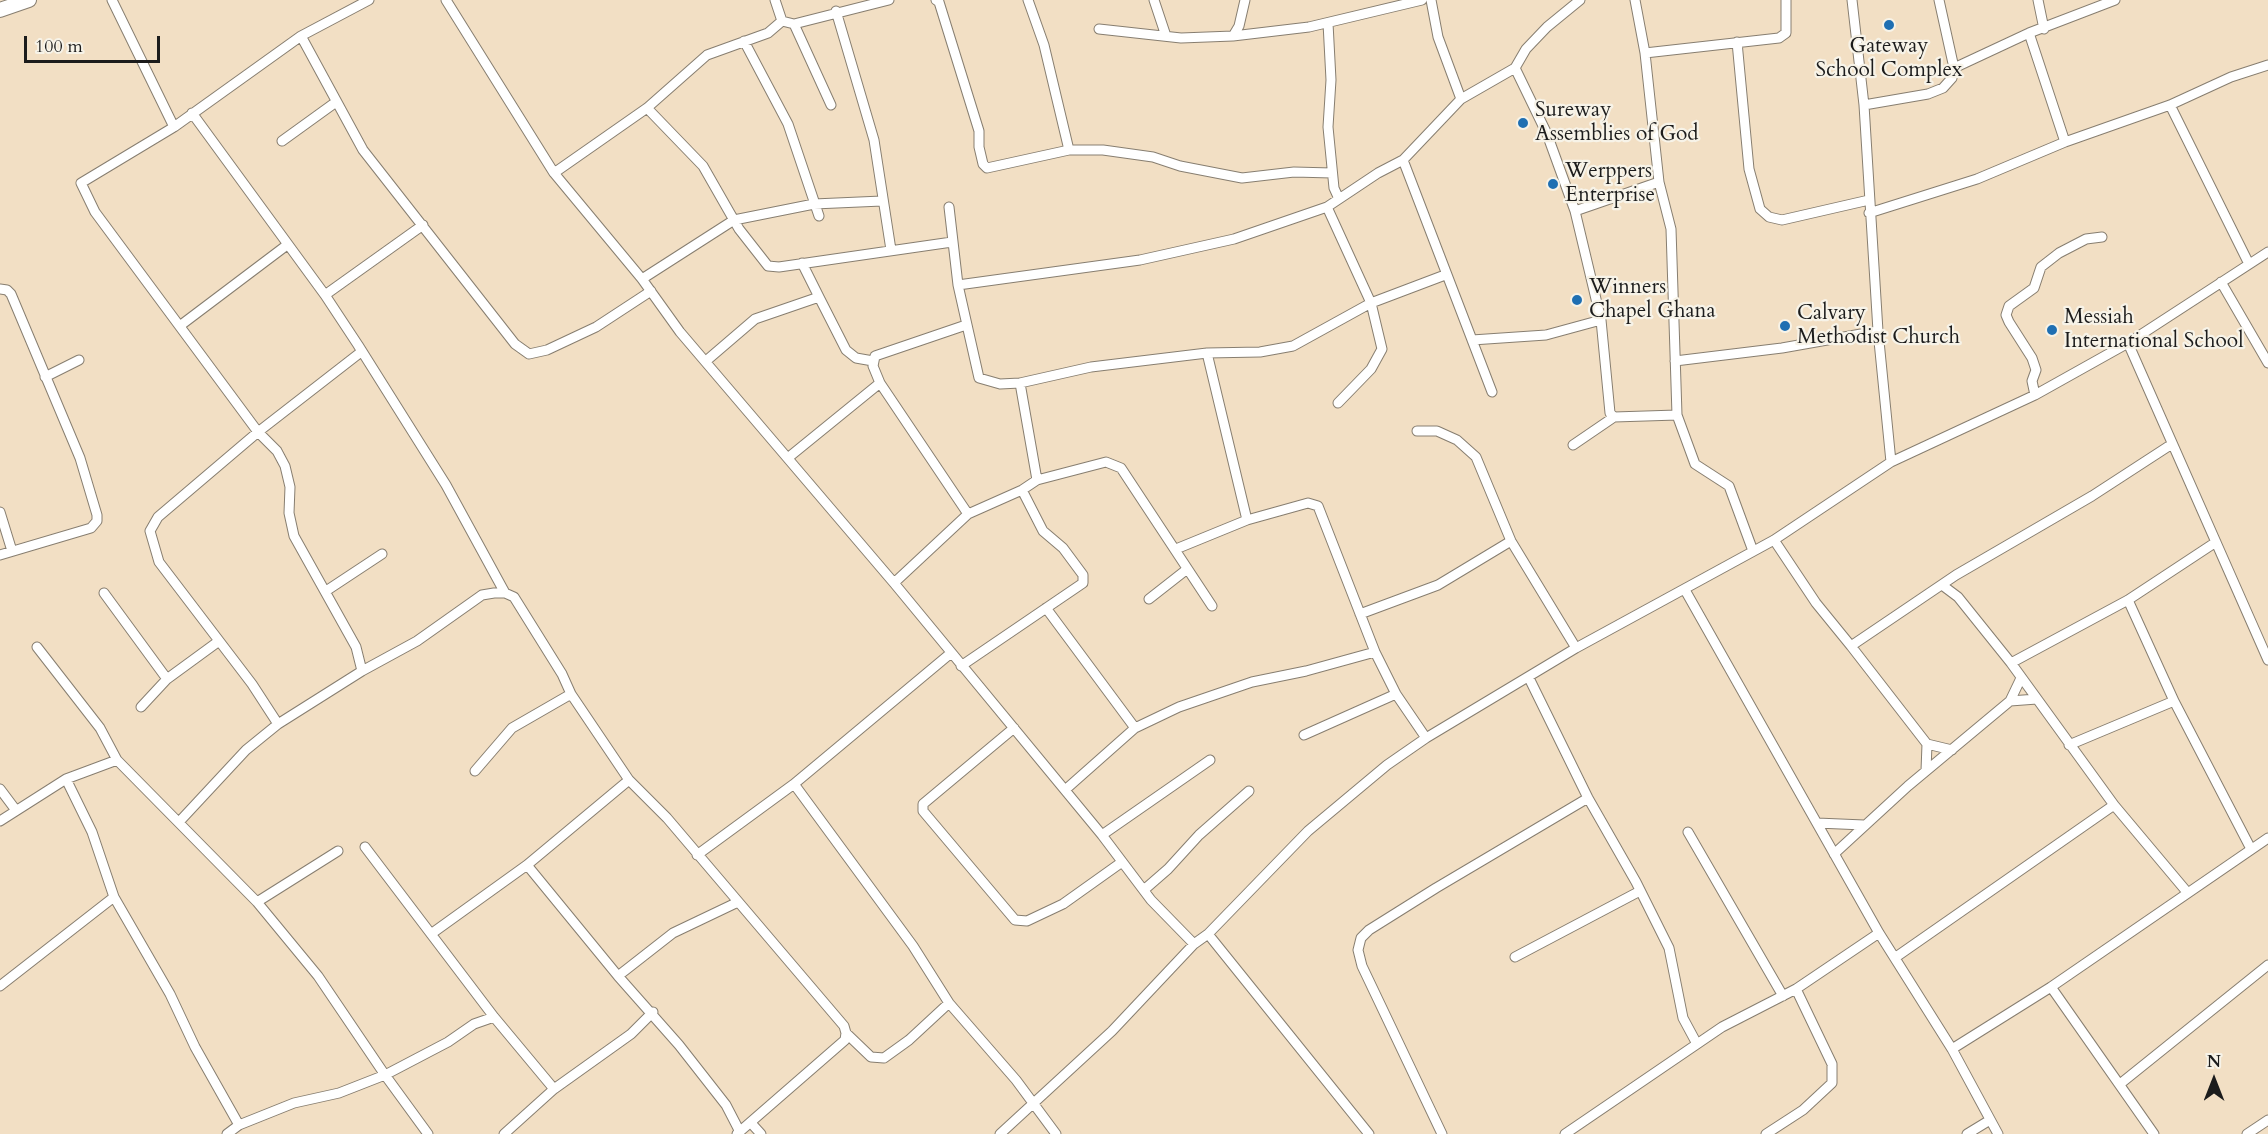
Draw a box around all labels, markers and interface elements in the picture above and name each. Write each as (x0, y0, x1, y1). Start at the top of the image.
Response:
marker: Gateway School Complex (1882, 18, 1896, 32)
scale bar (27, 24, 164, 62)
text: 100 m (35, 34, 83, 59)
place label: Gateway School Complex (1816, 34, 1962, 84)
place label: Sureway Assemblies of God (1535, 98, 1699, 148)
marker: Sureway Assemblies of God (1516, 116, 1530, 130)
place label: Werppers Enterprise (1565, 159, 1655, 209)
marker: Werppers Enterprise (1546, 177, 1560, 191)
place label: Winners Chapel Ghana (1589, 275, 1716, 325)
marker: Winners Chapel Ghana (1570, 293, 1584, 307)
place label: Calvary Methodist Church (1797, 301, 1960, 351)
place label: Messiah International School (2064, 305, 2243, 355)
marker: Calvary Methodist Church (1778, 319, 1792, 333)
marker: Messiah International School (2045, 323, 2059, 337)
north arrow (2184, 1050, 2244, 1110)
text: N (2207, 1051, 2221, 1073)

